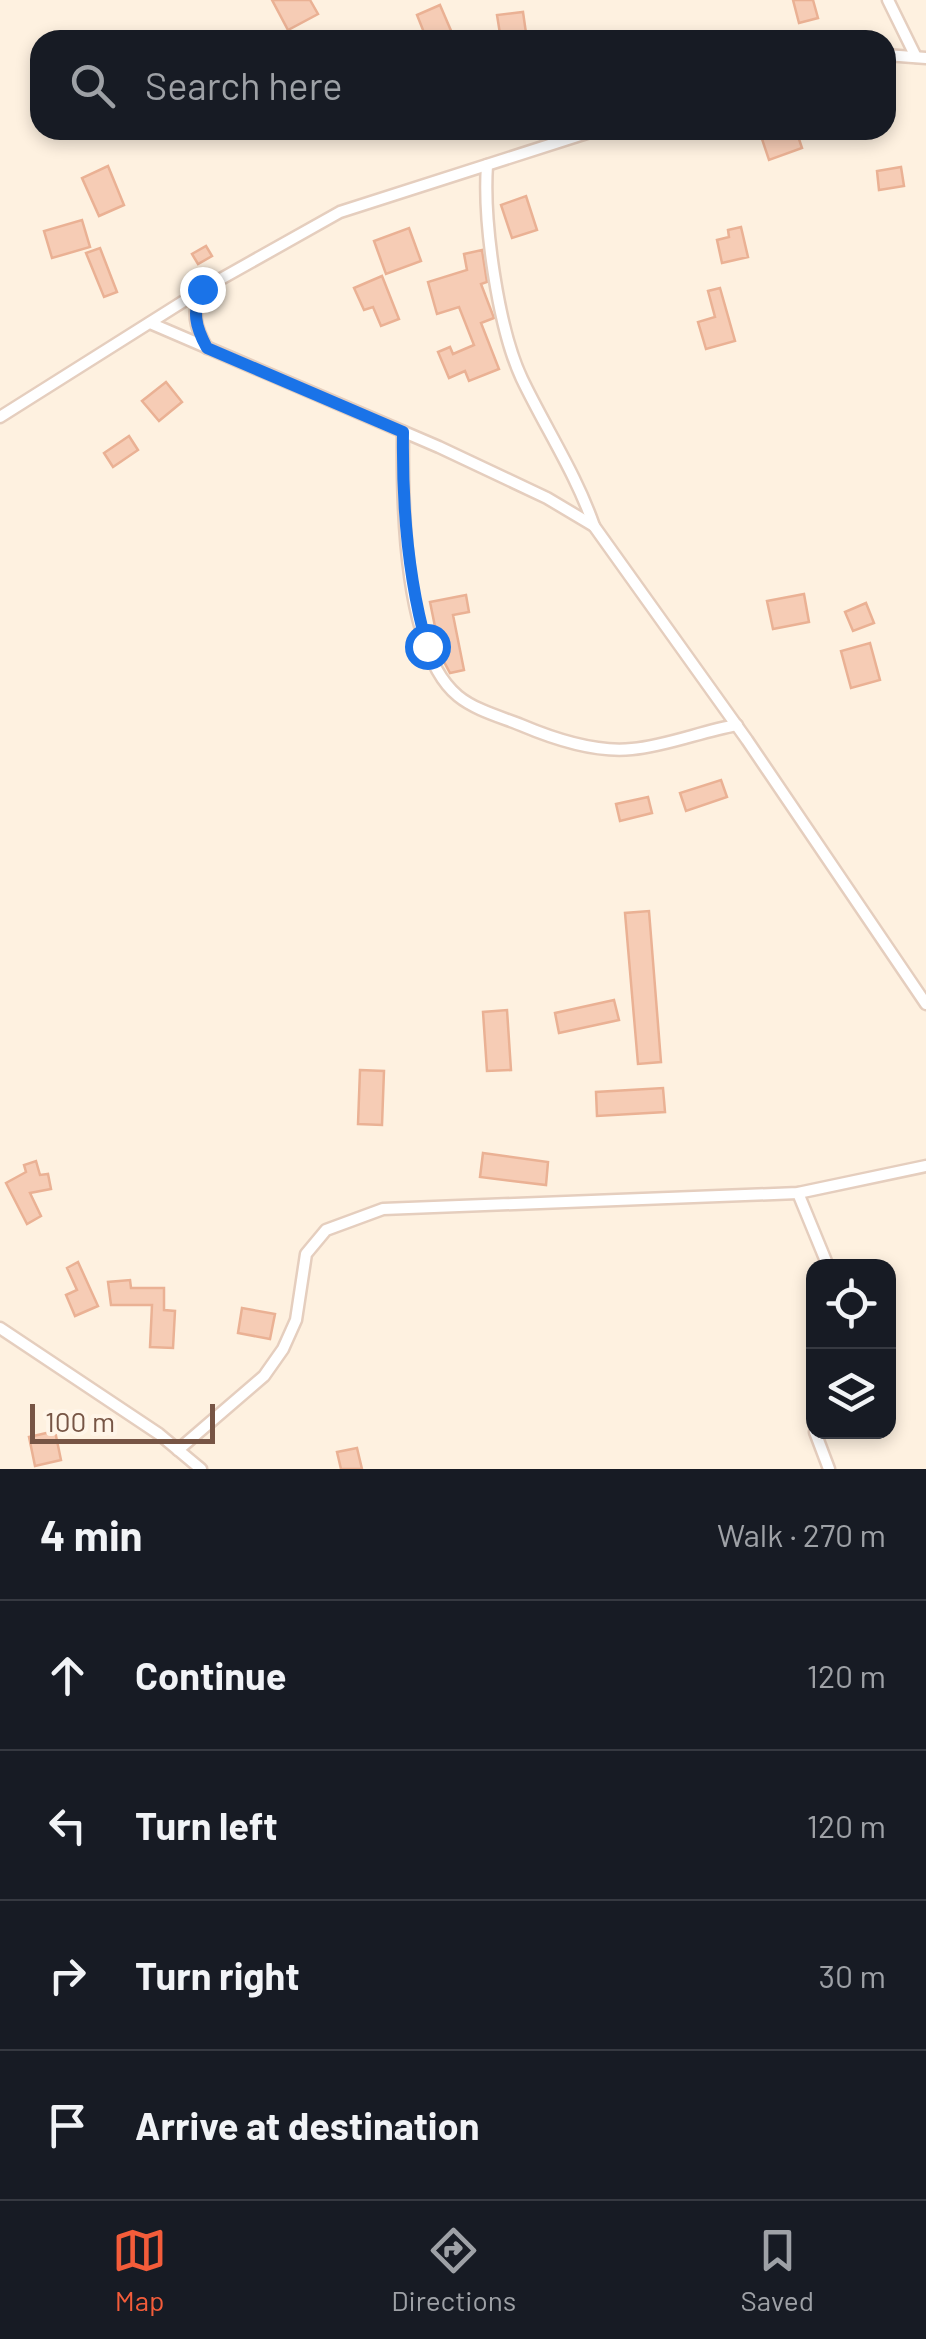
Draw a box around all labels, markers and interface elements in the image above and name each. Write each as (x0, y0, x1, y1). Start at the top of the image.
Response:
search box (30, 30, 896, 140)
icon: search (65, 58, 120, 113)
text: Search here (145, 62, 343, 108)
route end (180, 267, 226, 313)
route start (405, 624, 451, 670)
map controls (806, 1259, 896, 1439)
button: locate (806, 1259, 896, 1349)
button: layers (806, 1349, 896, 1439)
scale bar (30, 1399, 215, 1444)
text: 100 m (45, 1404, 115, 1438)
text: 4 min (40, 1509, 143, 1559)
text: Walk · 270 m (717, 1515, 886, 1553)
icon: ahead (40, 1648, 95, 1703)
text: Continue (135, 1652, 286, 1698)
text: 120 m (807, 1656, 886, 1694)
icon: left (40, 1798, 95, 1853)
text: Turn left (135, 1802, 278, 1848)
text: 120 m (807, 1806, 886, 1844)
icon: right (40, 1948, 95, 2003)
text: Turn right (135, 1952, 300, 1998)
text: 30 m (819, 1956, 886, 1994)
icon: arrive (40, 2098, 95, 2153)
text: Arrive at destination (135, 2102, 480, 2148)
tab: Map (112, 2223, 167, 2317)
tab: Directions (391, 2223, 516, 2317)
tab: Saved (740, 2223, 814, 2317)

